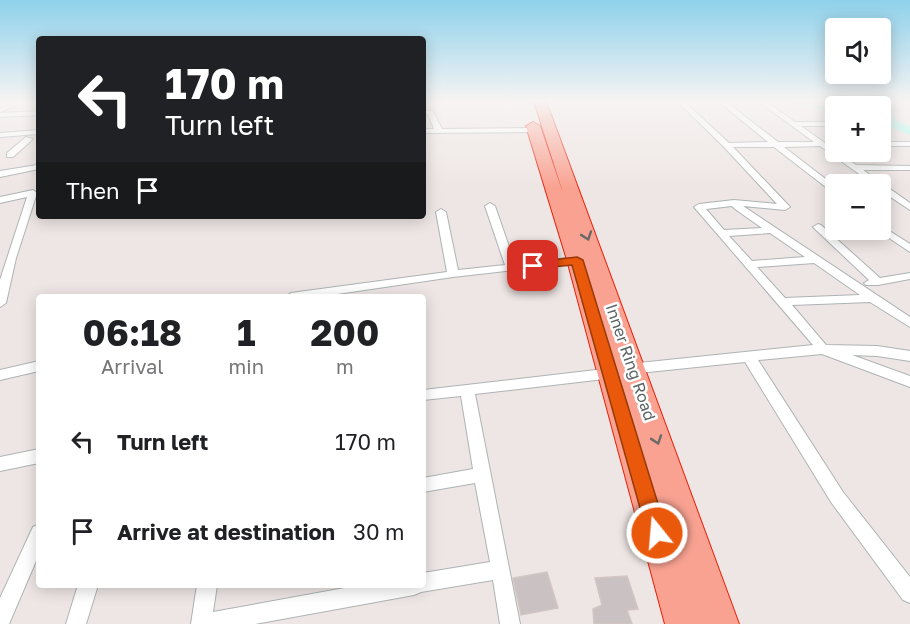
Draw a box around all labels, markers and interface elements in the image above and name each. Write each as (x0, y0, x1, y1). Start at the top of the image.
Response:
map controls (825, 18, 891, 240)
button: sound (825, 18, 891, 84)
text: 170 m (165, 58, 284, 108)
icon: left (66, 60, 144, 138)
button: + (825, 96, 891, 162)
text: Turn left (165, 109, 274, 141)
icon: arrive (131, 174, 164, 207)
button: − (825, 174, 891, 240)
text: Then (66, 177, 119, 204)
one-way arrow (580, 230, 593, 240)
pin (507, 240, 558, 291)
icon: arrive (516, 249, 549, 282)
street label: Inner Ring Road (602, 301, 660, 423)
text: 06:18 (83, 311, 182, 354)
text: 1 (237, 311, 256, 354)
text: 200 (311, 311, 379, 354)
text: Arrival (101, 354, 164, 378)
text: min (229, 354, 264, 378)
text: m (336, 354, 354, 378)
icon: left (66, 425, 99, 458)
text: Turn left (117, 428, 208, 455)
text: 170 m (335, 428, 396, 455)
one-way arrow (650, 434, 663, 445)
position arrow (625, 501, 689, 565)
icon: arrive (66, 515, 99, 548)
text: Arrive at destination (117, 518, 335, 545)
text: 30 m (353, 518, 405, 545)

